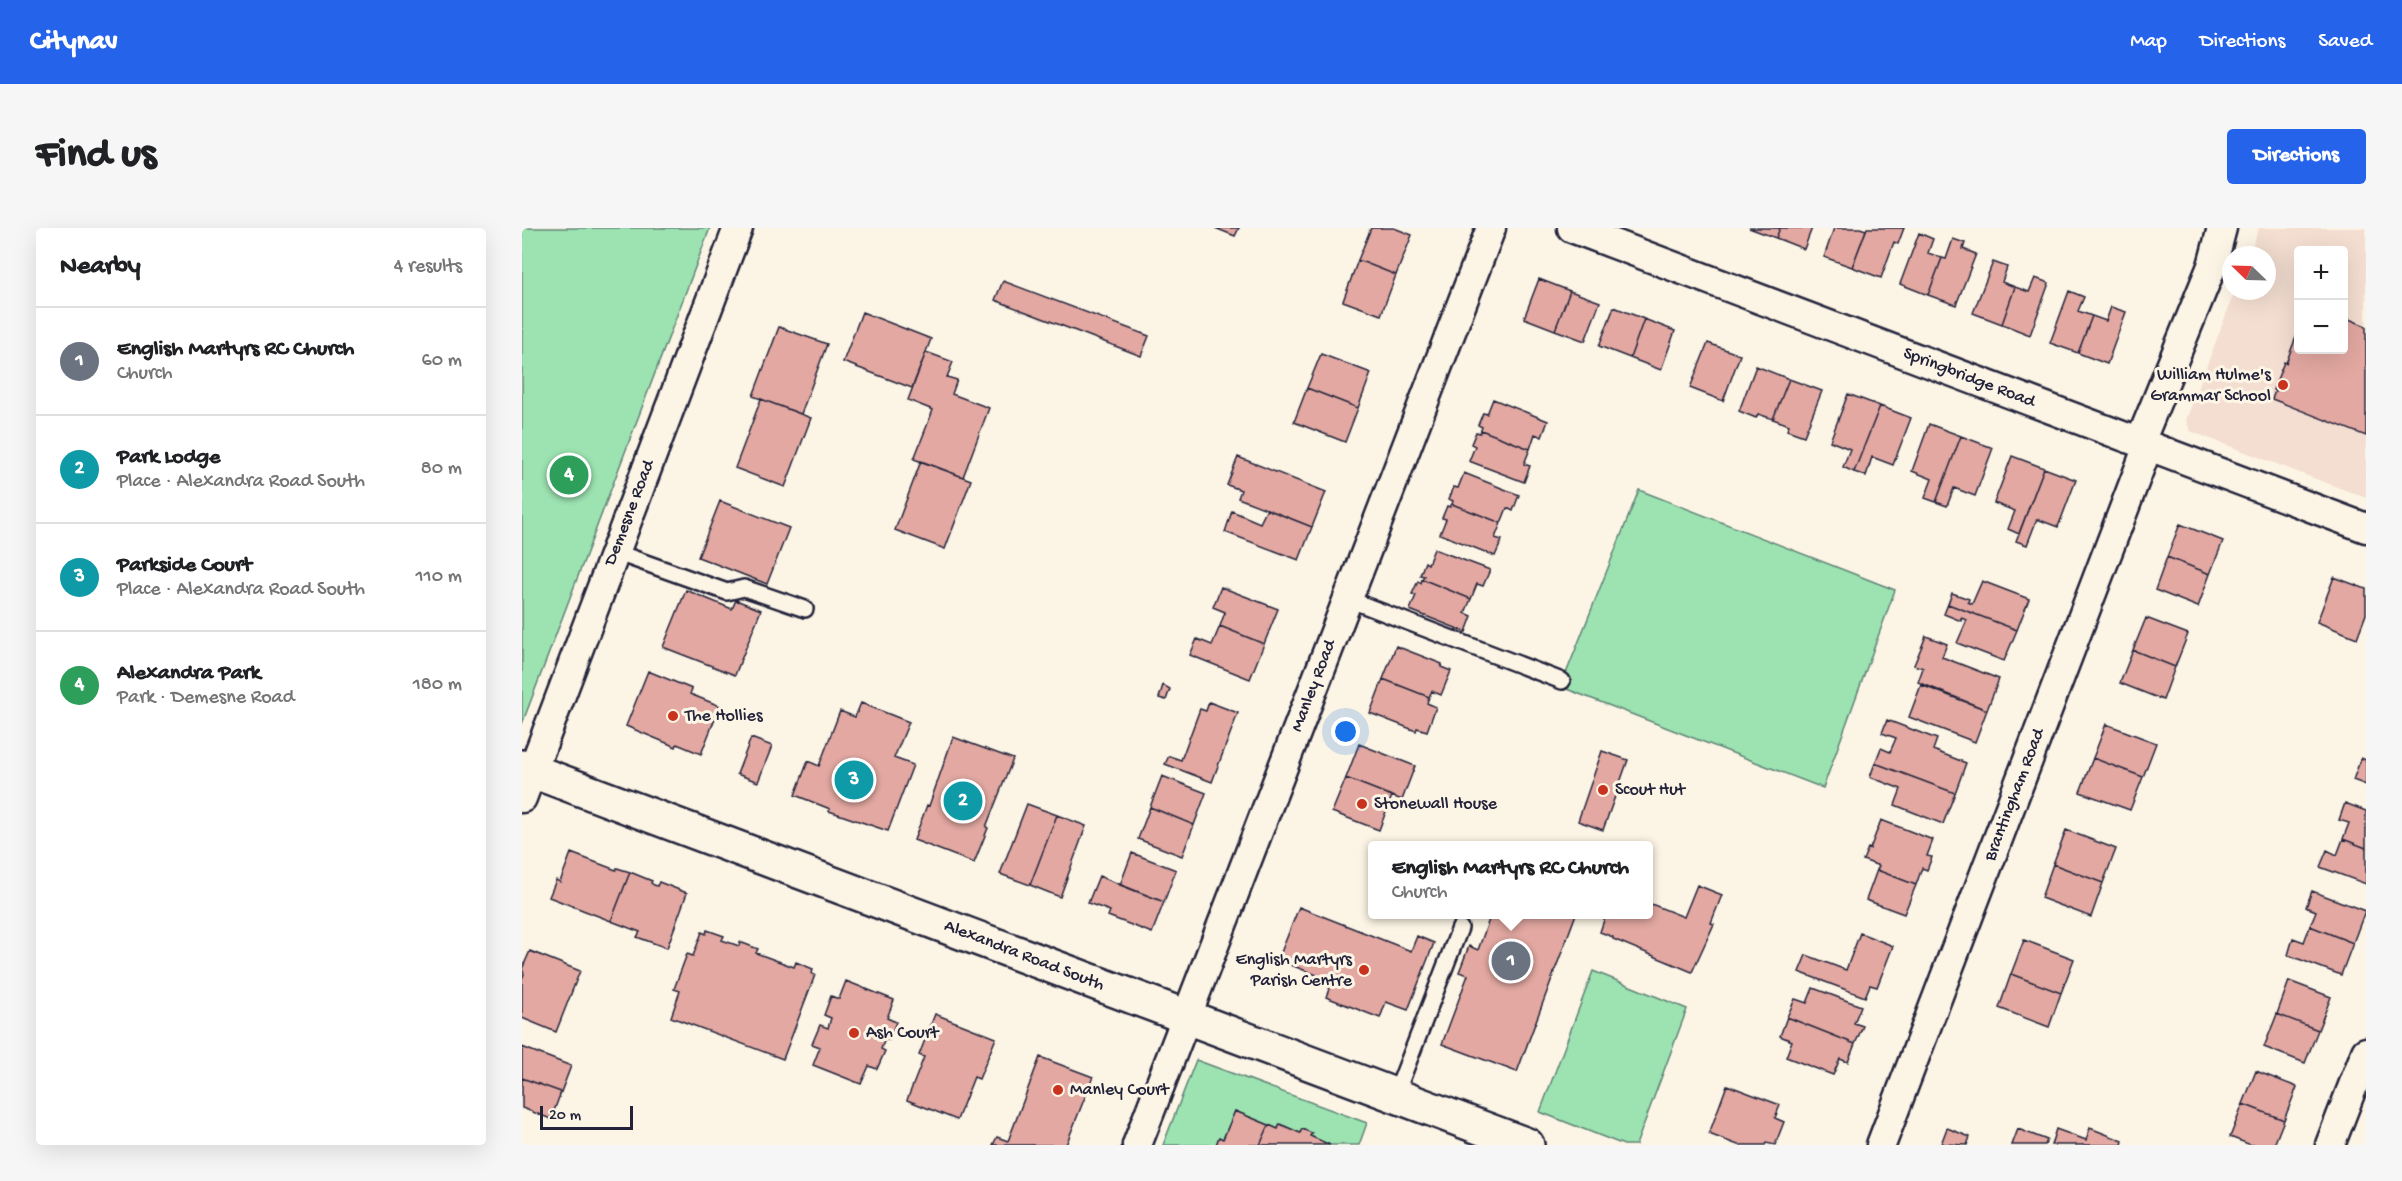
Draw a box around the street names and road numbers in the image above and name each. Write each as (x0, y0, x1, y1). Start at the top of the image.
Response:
street label: Springbridge Road (1900, 343, 2039, 413)
street label: Demesne Road (600, 456, 660, 570)
street label: Manley Road (1287, 636, 1342, 735)
street label: Brantingham Road (1980, 724, 2050, 865)
street label: Alexandra Road South (941, 916, 1107, 996)

